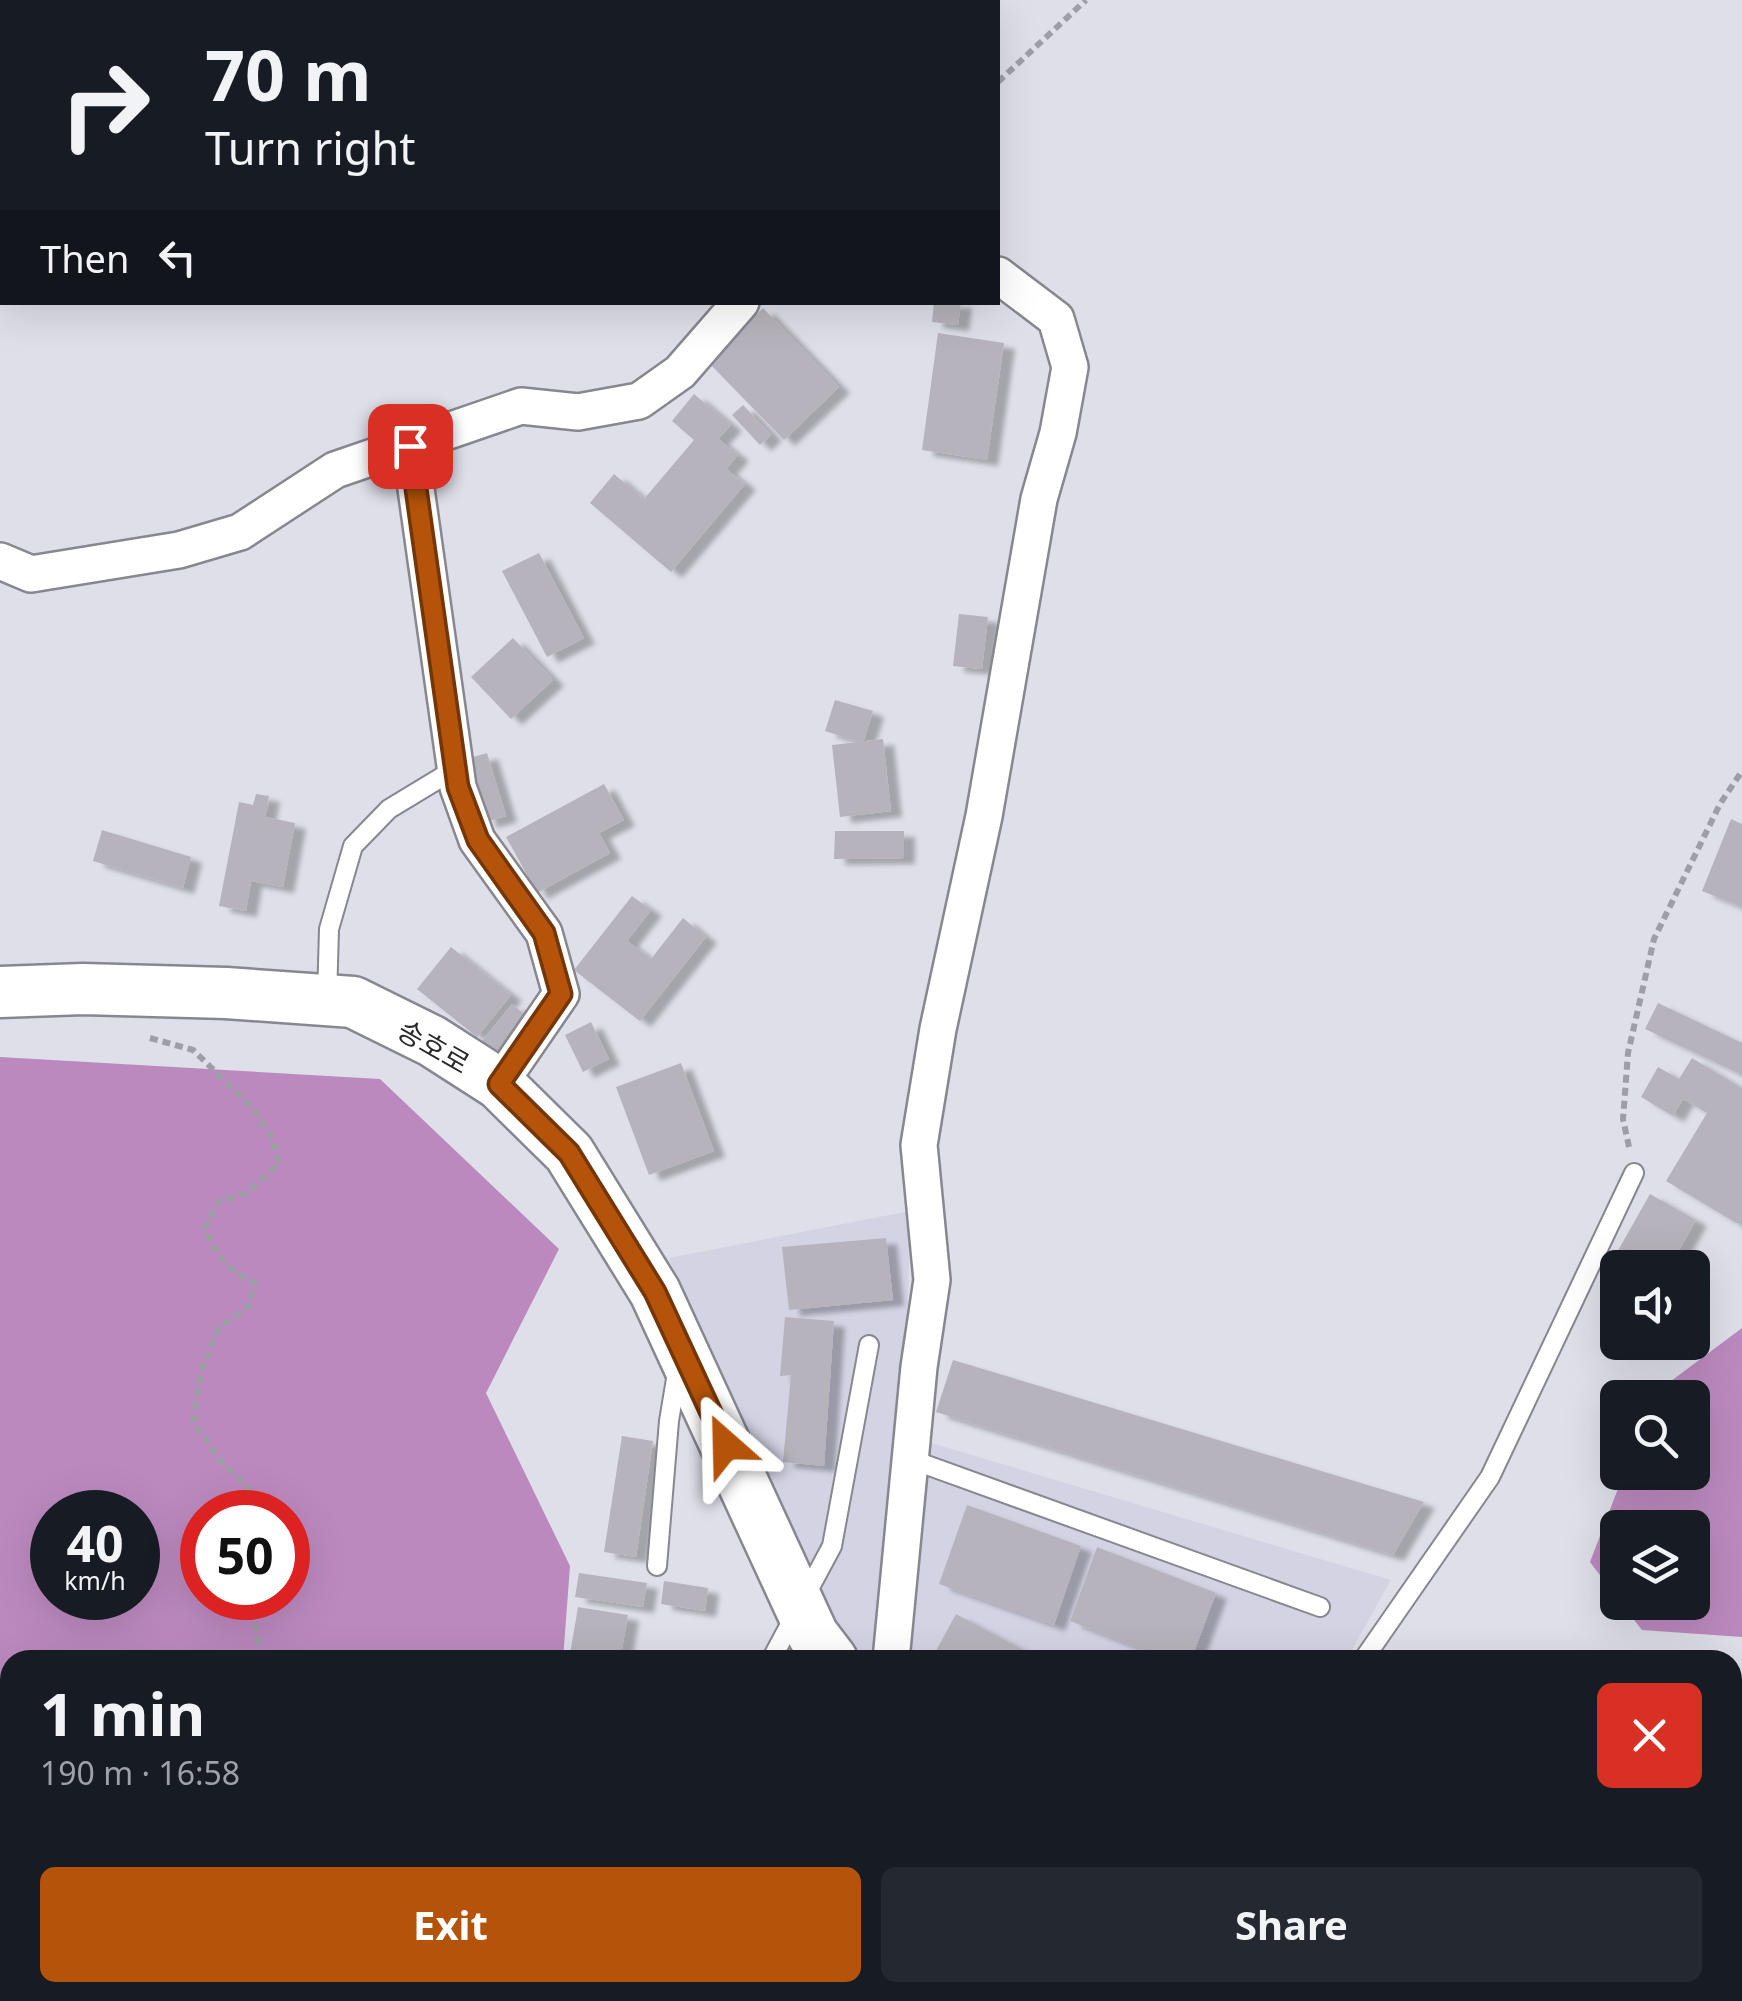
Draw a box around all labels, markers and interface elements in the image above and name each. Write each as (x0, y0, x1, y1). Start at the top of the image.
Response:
text: 70 m (205, 26, 372, 122)
icon: right (40, 40, 170, 170)
text: Turn right (205, 117, 416, 178)
icon: left (150, 230, 205, 285)
text: Then (40, 232, 130, 284)
pin (368, 404, 453, 489)
icon: arrive (383, 419, 438, 474)
street label: 송호로 (391, 1010, 477, 1082)
map controls (1600, 1250, 1710, 1620)
button: sound (1600, 1250, 1710, 1360)
button: search (1600, 1380, 1710, 1490)
position arrow (674, 1393, 778, 1497)
speed limit sign: 50 (180, 1490, 310, 1620)
text: 40 (66, 1509, 124, 1577)
button: layers (1600, 1510, 1710, 1620)
text: km/h (64, 1563, 126, 1597)
text: 1 min (40, 1672, 205, 1754)
button: close (1597, 1683, 1702, 1788)
text: 190 m · 16:58 (40, 1751, 240, 1794)
button: Exit (40, 1867, 861, 1982)
button: Share (881, 1867, 1702, 1982)

